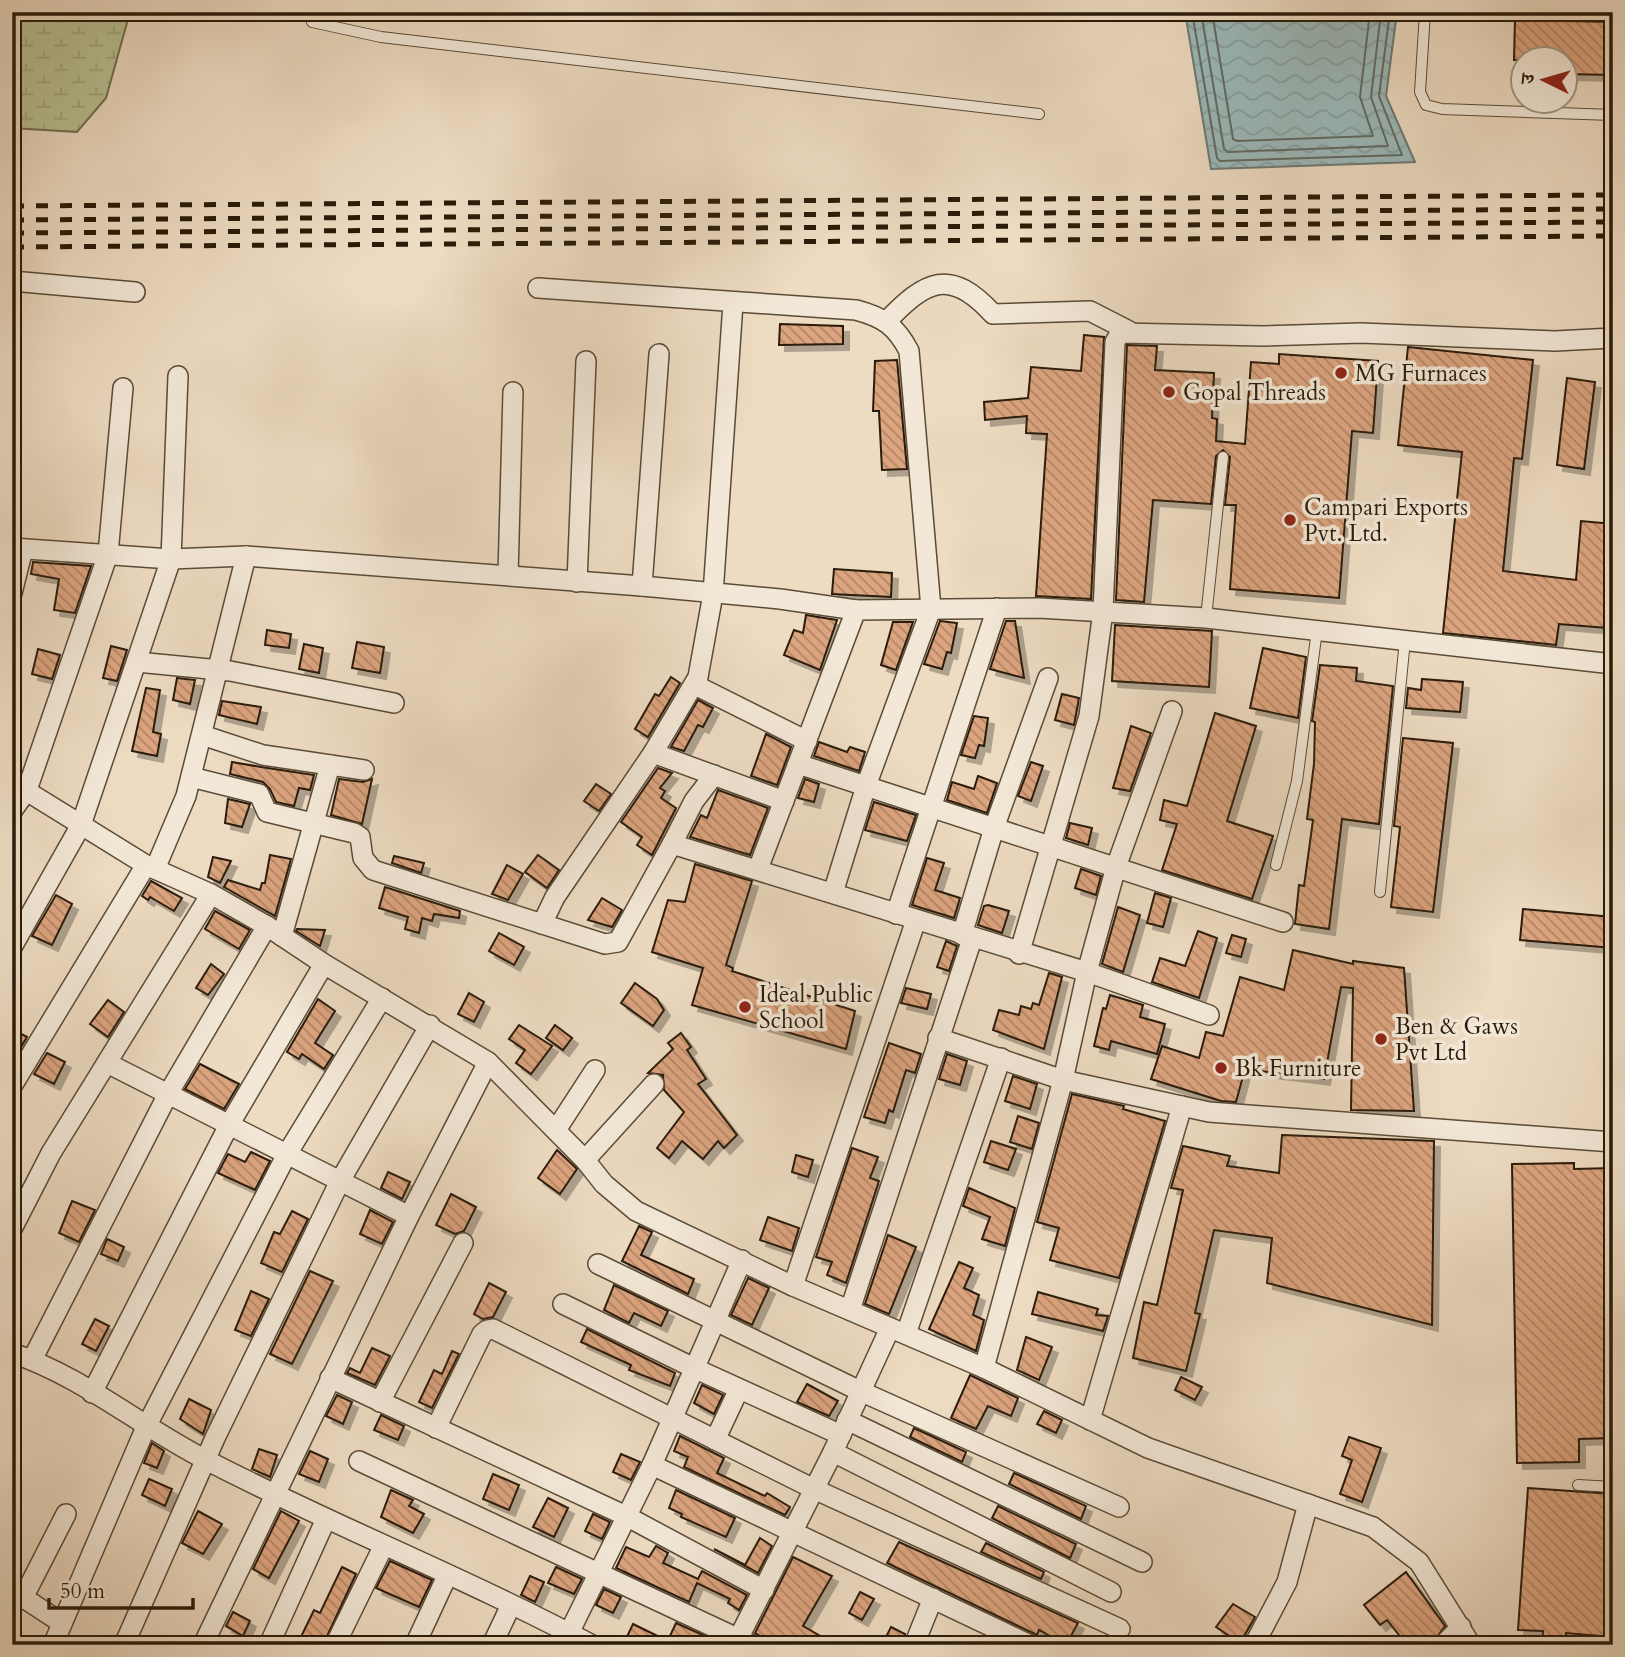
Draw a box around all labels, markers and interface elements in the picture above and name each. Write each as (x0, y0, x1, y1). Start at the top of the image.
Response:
north arrow (1510, 46, 1580, 116)
text: उ (1515, 71, 1542, 87)
place label: MG Furnaces (1355, 358, 1487, 389)
marker: MG Furnaces (1333, 365, 1349, 381)
place label: Gopal Threads (1183, 377, 1326, 408)
marker: Gopal Threads (1161, 384, 1177, 400)
place label: Campari Exports Pvt. Ltd. (1304, 492, 1468, 549)
marker: Campari Exports Pvt. Ltd. (1282, 512, 1298, 528)
place label: Ideal Public School (759, 979, 873, 1036)
marker: Ideal Public School (737, 999, 753, 1015)
place label: Ben & Gaws Pvt Ltd (1395, 1011, 1518, 1068)
marker: Ben & Gaws Pvt Ltd (1373, 1031, 1389, 1047)
place label: Bk Furniture (1235, 1053, 1362, 1084)
marker: Bk Furniture (1213, 1060, 1229, 1076)
scale bar (49, 1566, 192, 1610)
text: 50 m (60, 1577, 105, 1606)

